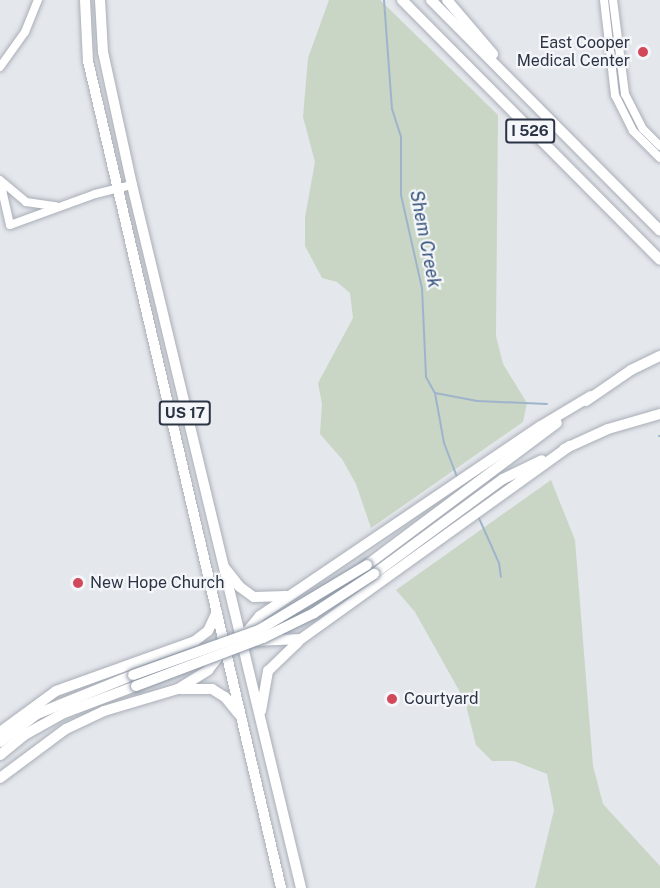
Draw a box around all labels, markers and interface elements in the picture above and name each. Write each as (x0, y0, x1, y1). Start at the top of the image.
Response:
place label: East Cooper Medical Center (517, 33, 630, 71)
marker: East Cooper Medical Center (634, 43, 652, 61)
road number: I 526 (504, 119, 556, 143)
water label: Shem Creek (405, 188, 445, 290)
road number: US 17 (158, 401, 212, 425)
place label: New Hope Church (90, 573, 225, 593)
marker: New Hope Church (71, 576, 85, 590)
place label: Courtyard (404, 689, 479, 709)
marker: Courtyard (385, 692, 399, 706)

